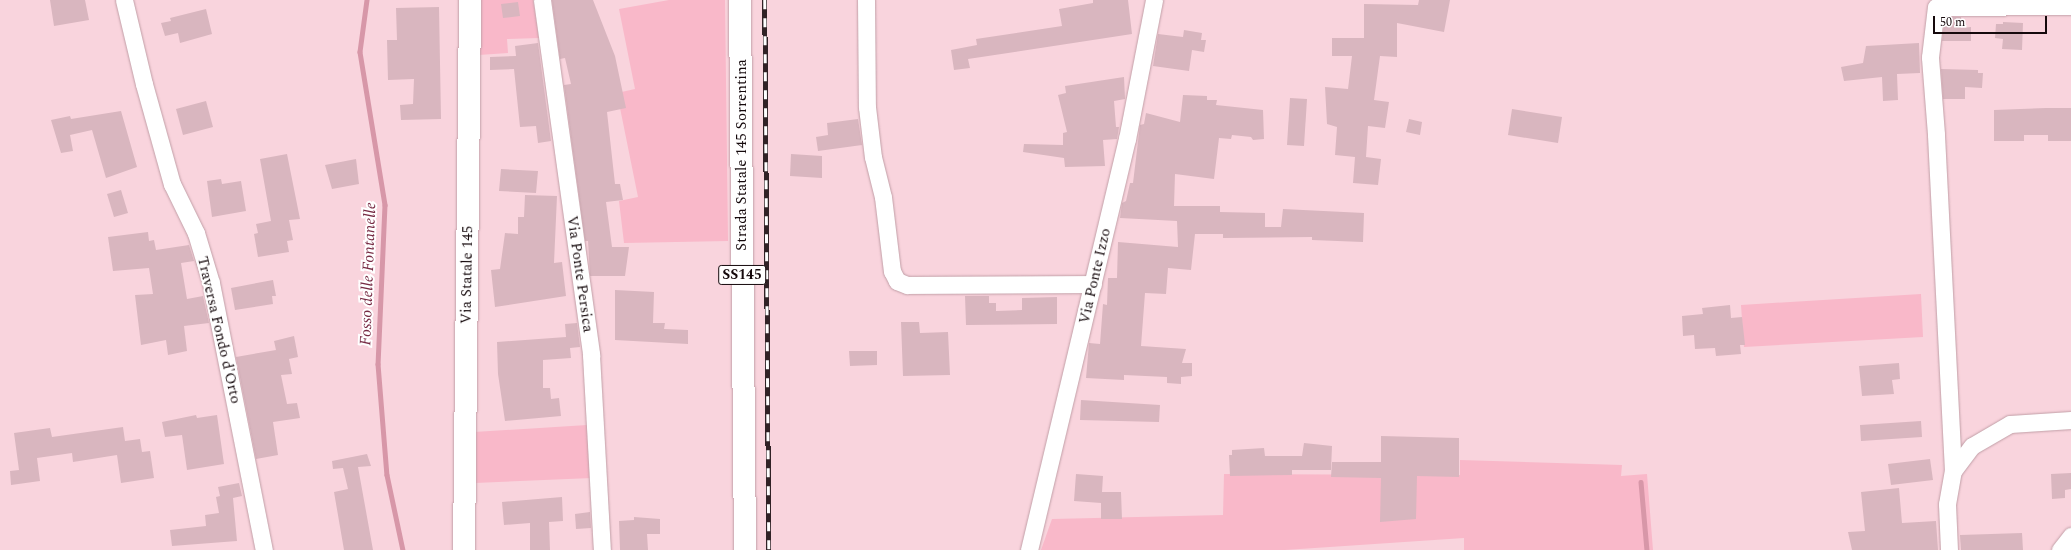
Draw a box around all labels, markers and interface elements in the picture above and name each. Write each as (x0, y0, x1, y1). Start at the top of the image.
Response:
scale bar (1935, 8, 2049, 34)
text: 50 m (1940, 13, 1965, 32)
street label: Strada Statale 145 Sorrentina (733, 59, 751, 251)
water label: Fosso delle Fontanelle (356, 202, 380, 346)
street label: Via Ponte Persica (563, 215, 597, 333)
street label: Via Statale 145 (457, 226, 477, 324)
street label: Via Ponte Izzo (1075, 226, 1115, 326)
street label: Traversa Fondo d'Orto (193, 255, 245, 405)
road number: SS145 (718, 263, 766, 287)

